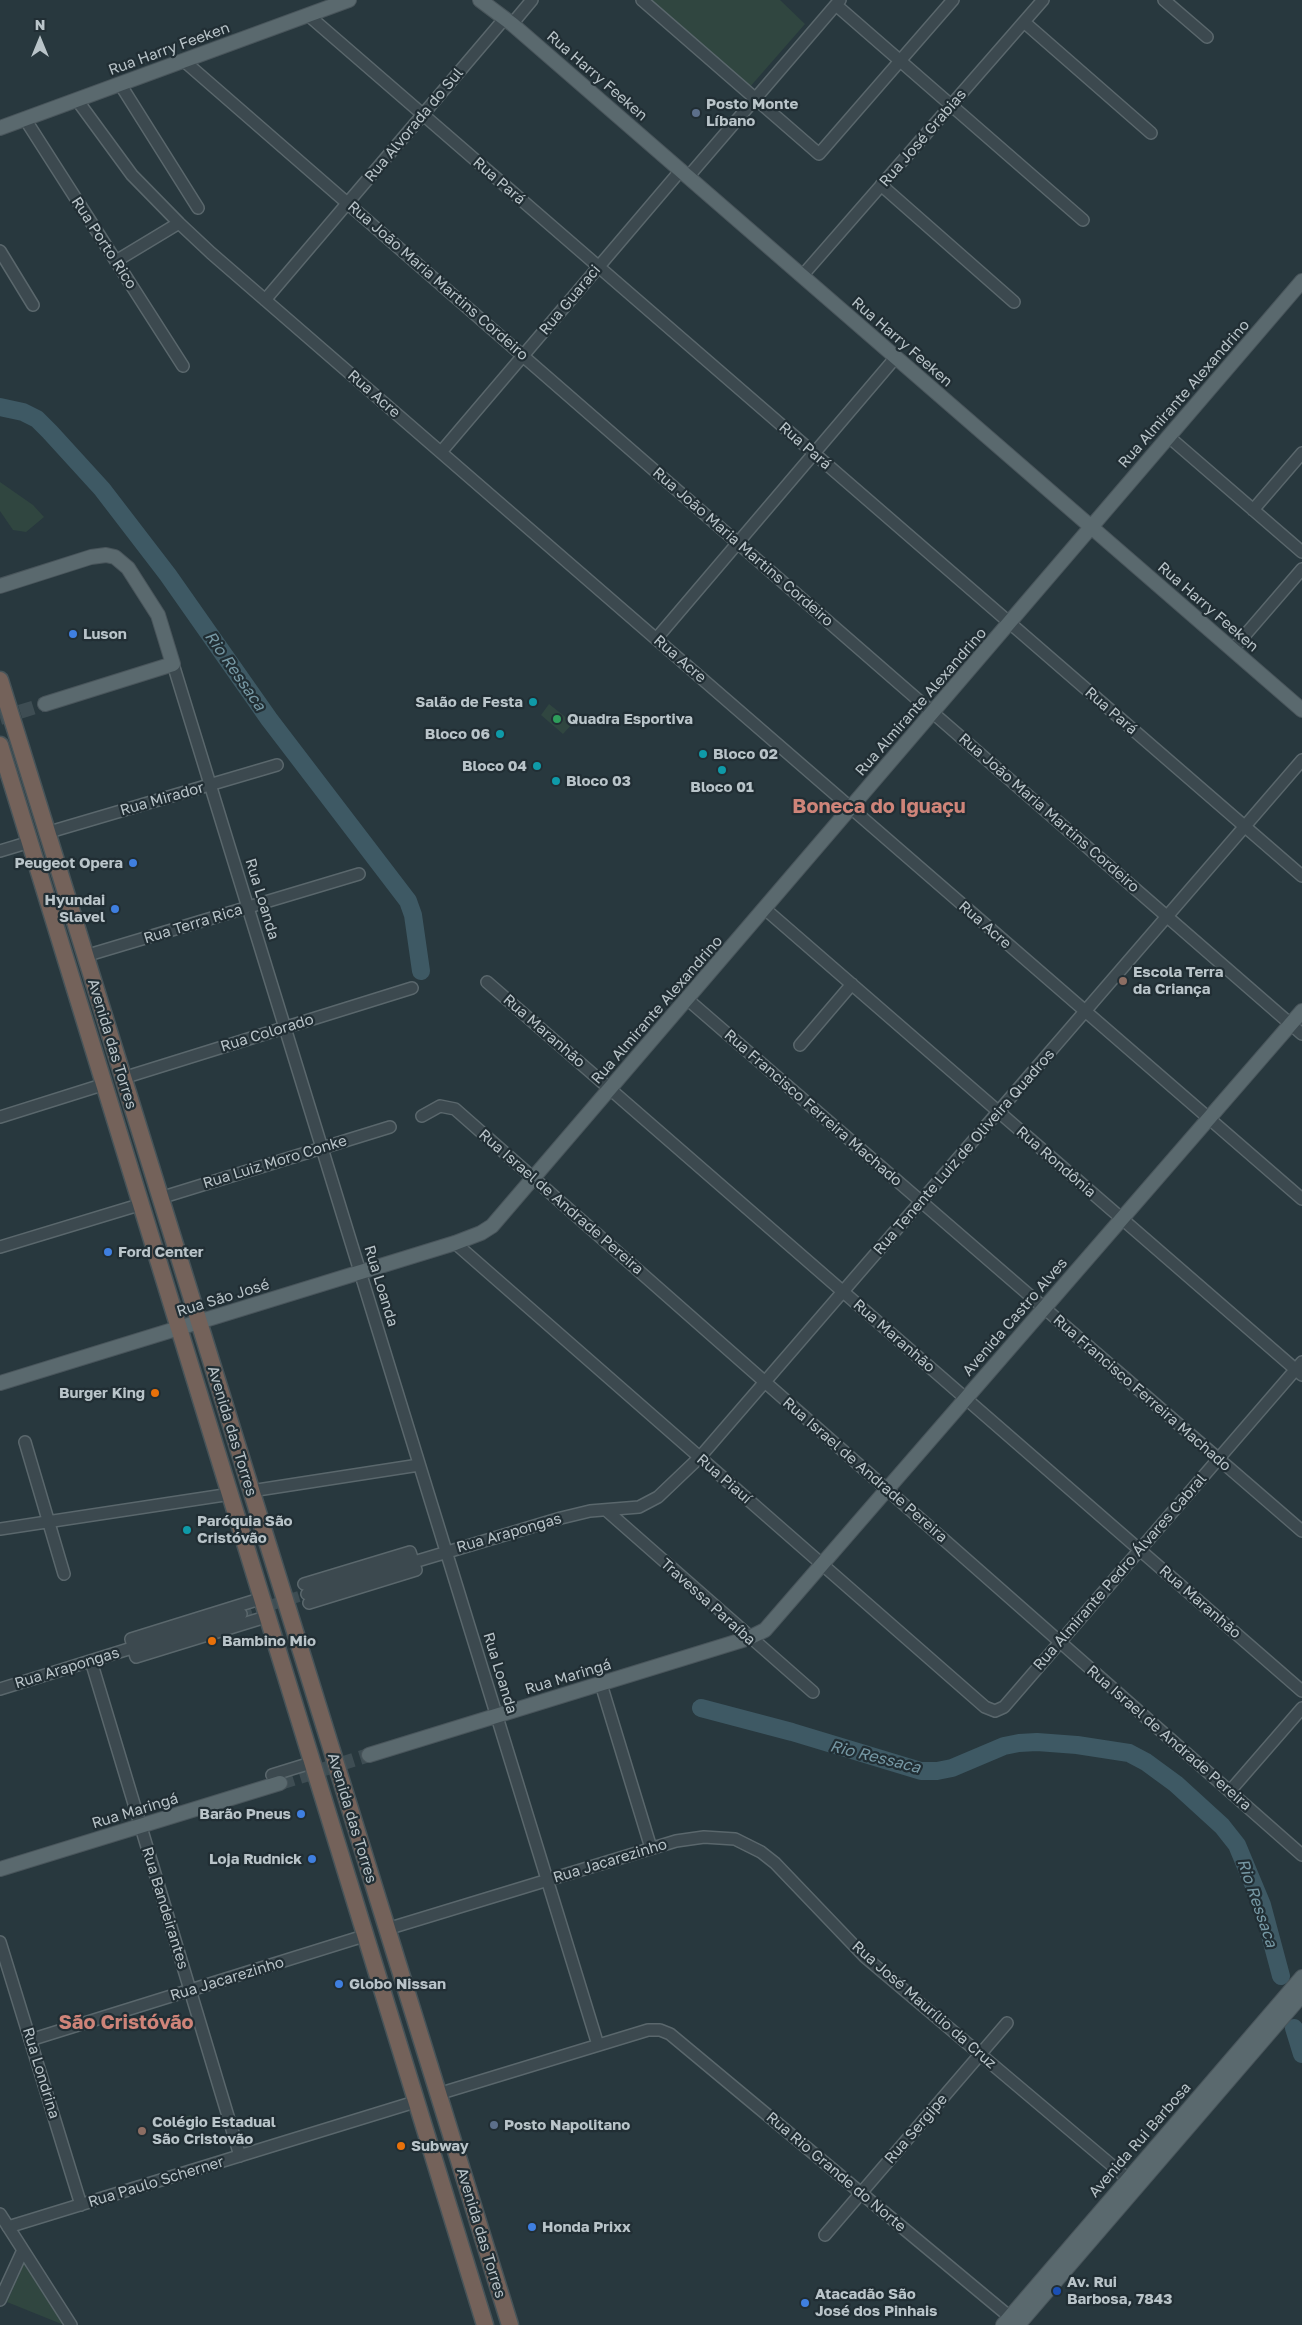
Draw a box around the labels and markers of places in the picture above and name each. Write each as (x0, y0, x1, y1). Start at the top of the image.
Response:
place label: Posto Monte Líbano (706, 95, 798, 130)
marker: Posto Monte Líbano (690, 107, 702, 119)
place label: Luson (83, 625, 127, 643)
marker: Luson (67, 628, 79, 640)
place label: Salão de Festa (415, 693, 523, 711)
marker: Salão de Festa (527, 696, 539, 708)
place label: Quadra Esportiva (567, 710, 693, 728)
marker: Quadra Esportiva (551, 713, 563, 725)
place label: Bloco 06 (425, 725, 490, 743)
marker: Bloco 06 (494, 728, 506, 740)
place label: Bloco 02 (713, 745, 778, 763)
marker: Bloco 02 (697, 748, 709, 760)
place label: Bloco 04 (462, 757, 527, 775)
marker: Bloco 04 (531, 760, 543, 772)
marker: Bloco 01 (716, 764, 728, 776)
place label: Bloco 03 (566, 772, 631, 790)
marker: Bloco 03 (550, 775, 562, 787)
place label: Bloco 01 (690, 778, 754, 796)
place label: Peugeot Opera (15, 854, 123, 872)
marker: Peugeot Opera (127, 857, 139, 869)
place label: Hyundai Slavel (45, 891, 105, 926)
marker: Hyundai Slavel (109, 903, 121, 915)
place label: Escola Terra da Criança (1133, 963, 1223, 998)
marker: Escola Terra da Criança (1117, 975, 1129, 987)
place label: Ford Center (118, 1243, 204, 1261)
marker: Ford Center (102, 1246, 114, 1258)
place label: Burger King (59, 1384, 145, 1402)
marker: Burger King (149, 1387, 161, 1399)
place label: Paróquia São Cristóvão (197, 1512, 293, 1547)
marker: Paróquia São Cristóvão (181, 1524, 193, 1536)
place label: Bambino Mio (222, 1632, 316, 1650)
marker: Bambino Mio (206, 1635, 218, 1647)
place label: Barão Pneus (199, 1805, 291, 1823)
marker: Barão Pneus (295, 1808, 307, 1820)
place label: Loja Rudnick (209, 1850, 302, 1868)
marker: Loja Rudnick (306, 1853, 318, 1865)
place label: Globo Nissan (349, 1975, 446, 1993)
marker: Globo Nissan (333, 1978, 345, 1990)
place label: Colégio Estadual São Cristovão (152, 2113, 276, 2148)
place label: Posto Napolitano (504, 2116, 630, 2134)
marker: Posto Napolitano (488, 2119, 500, 2131)
marker: Colégio Estadual São Cristovão (136, 2125, 148, 2137)
place label: Subway (411, 2137, 469, 2155)
marker: Subway (395, 2140, 407, 2152)
place label: Honda Prixx (542, 2218, 631, 2236)
marker: Honda Prixx (526, 2221, 538, 2233)
place label: Av. Rui Barbosa, 7843 (1067, 2273, 1172, 2308)
place label: Atacadão São José dos Pinhais (815, 2285, 937, 2320)
marker: Av. Rui Barbosa, 7843 (1051, 2285, 1063, 2297)
marker: Atacadão São José dos Pinhais (799, 2297, 811, 2309)

